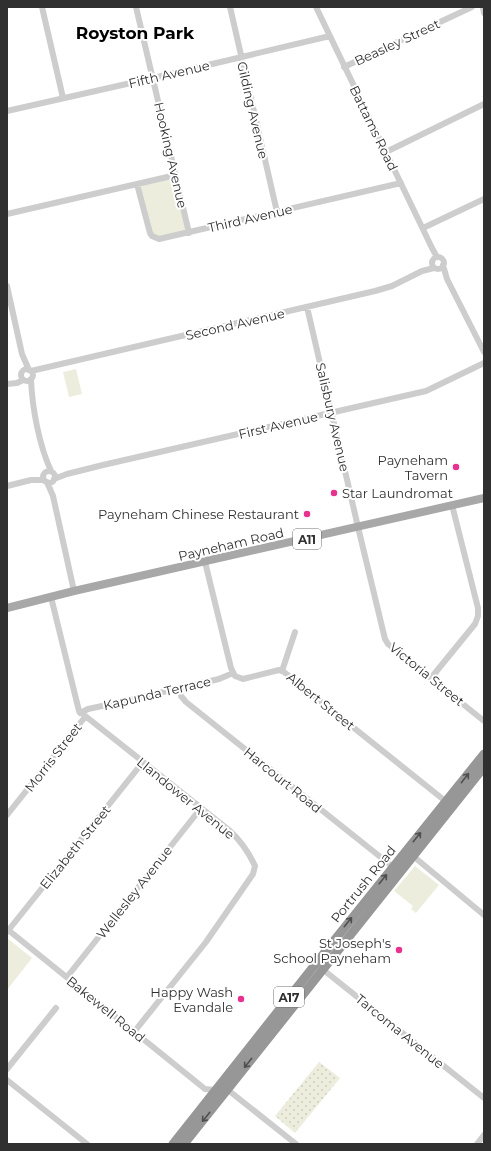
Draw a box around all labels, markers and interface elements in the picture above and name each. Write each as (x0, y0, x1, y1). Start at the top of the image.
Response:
street label: Beasley Street (352, 15, 442, 69)
district label: Royston Park (76, 23, 195, 43)
street label: Fifth Avenue (127, 57, 211, 91)
street label: Gilding Avenue (234, 60, 272, 160)
street label: Battams Road (346, 83, 402, 173)
street label: Hooking Avenue (151, 100, 191, 210)
street label: Third Avenue (206, 200, 294, 235)
street label: Second Avenue (184, 305, 286, 343)
street label: Salisbury Avenue (313, 361, 353, 473)
street label: First Avenue (237, 408, 319, 442)
place label: Payneham Tavern (378, 452, 448, 483)
marker: Payneham Tavern (451, 462, 461, 472)
place label: Star Laundromat (342, 485, 453, 501)
marker: Star Laundromat (329, 488, 339, 498)
place label: Payneham Chinese Restaurant (98, 506, 299, 522)
marker: Payneham Chinese Restaurant (302, 509, 312, 519)
street label: Payneham Road (177, 524, 285, 564)
road number: A11 (293, 529, 321, 549)
street label: Victoria Street (386, 639, 468, 709)
street label: Albert Street (284, 669, 358, 733)
street label: Kapunda Terrace (102, 673, 213, 713)
street label: Morris Street (21, 719, 85, 795)
street label: Harcourt Road (241, 744, 325, 816)
street label: Llandower Avenue (134, 754, 238, 842)
one-way arrow (461, 772, 470, 783)
street label: Elizabeth Street (36, 802, 114, 892)
one-way arrow (413, 832, 422, 843)
street label: Wellesley Avenue (93, 842, 175, 942)
street label: Portrush Road (327, 842, 399, 926)
one-way arrow (379, 873, 388, 884)
one-way arrow (344, 917, 353, 928)
place label: St Joseph's School Payneham (273, 935, 391, 966)
marker: St Joseph's School Payneham (394, 945, 404, 955)
street label: Bakewell Road (64, 973, 148, 1045)
place label: Happy Wash Evandale (150, 984, 233, 1015)
road number: A17 (274, 987, 304, 1007)
street label: Tarcoma Avenue (353, 990, 448, 1072)
marker: Happy Wash Evandale (236, 994, 246, 1004)
one-way arrow (244, 1057, 253, 1068)
one-way arrow (201, 1111, 210, 1122)

